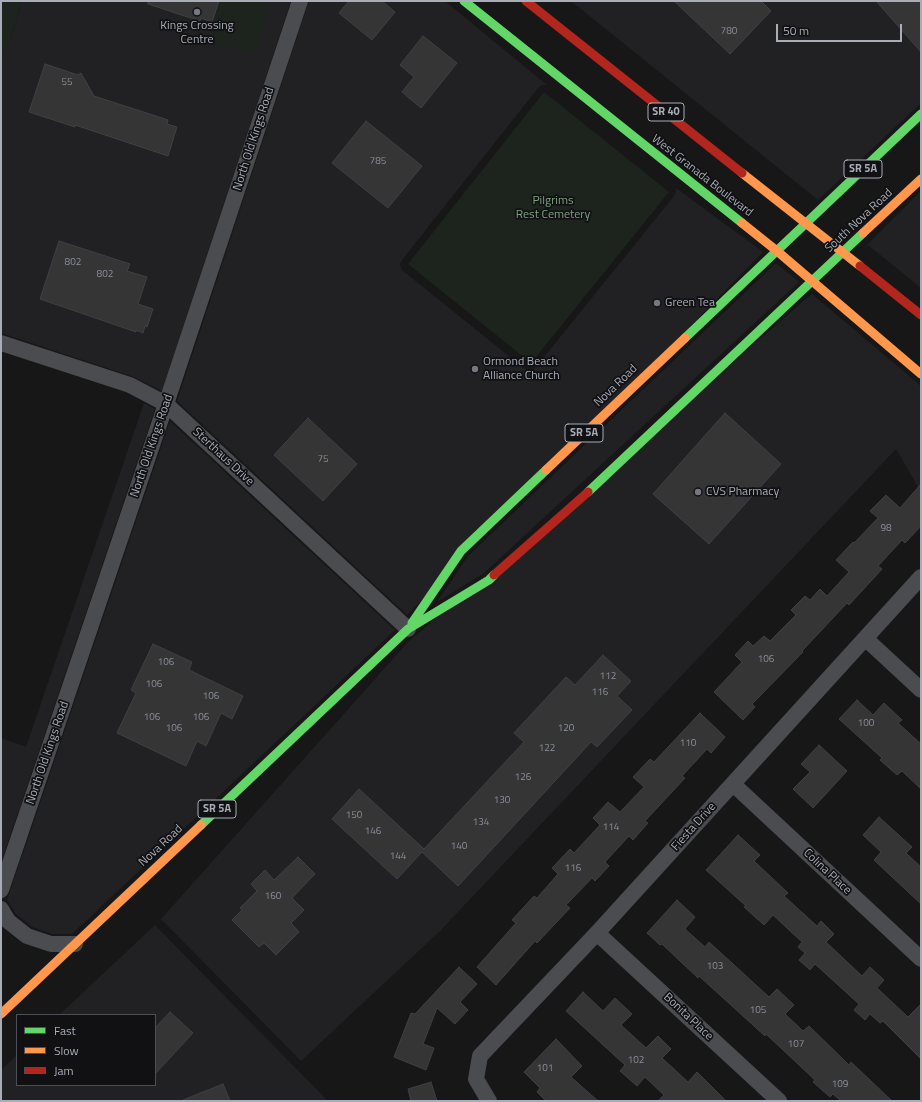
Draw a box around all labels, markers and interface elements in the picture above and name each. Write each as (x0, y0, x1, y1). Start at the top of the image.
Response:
marker: Kings Crossing Centre (192, 7, 202, 17)
scale bar (778, 16, 904, 42)
place label: Kings Crossing Centre (160, 19, 234, 47)
text: 50 m (783, 21, 809, 40)
house number: 780 (721, 26, 737, 38)
house number: 55 (61, 77, 73, 89)
street label: North Old Kings Road (230, 86, 278, 192)
road number: SR 40 (648, 103, 684, 121)
street label: West Granada Boulevard (648, 132, 756, 220)
house number: 785 (370, 156, 386, 168)
road number: SR 5A (844, 160, 882, 178)
street label: South Nova Road (822, 186, 896, 256)
park label: Pilgrims Rest Cemetery (516, 194, 590, 222)
house number: 802 (65, 257, 81, 269)
house number: 802 (97, 269, 113, 281)
place label: Green Tea (665, 296, 715, 310)
marker: Green Tea (652, 298, 662, 308)
place label: Ormond Beach Alliance Church (483, 355, 560, 383)
street label: Nova Road (591, 362, 641, 410)
marker: Ormond Beach Alliance Church (470, 364, 480, 374)
street label: North Old Kings Road (128, 393, 176, 499)
road number: SR 5A (565, 424, 603, 442)
street label: Sterthaus Drive (189, 425, 257, 489)
house number: 75 (317, 454, 329, 466)
place label: CVS Pharmacy (706, 485, 779, 499)
marker: CVS Pharmacy (693, 487, 703, 497)
house number: 98 (880, 523, 892, 535)
house number: 106 (758, 654, 774, 666)
house number: 106 (158, 657, 174, 669)
house number: 112 (600, 671, 616, 683)
house number: 106 (146, 679, 162, 691)
house number: 116 (592, 687, 608, 699)
house number: 106 (203, 691, 219, 703)
street label: North Old Kings Road (24, 700, 72, 806)
house number: 106 (144, 712, 160, 724)
house number: 106 (193, 712, 209, 724)
house number: 100 (858, 718, 874, 730)
house number: 106 (166, 723, 182, 735)
house number: 120 (558, 723, 574, 735)
house number: 110 (680, 738, 696, 750)
house number: 122 (539, 743, 555, 755)
house number: 126 (515, 772, 531, 784)
house number: 130 (494, 795, 510, 807)
road number: SR 5A (198, 800, 236, 818)
street label: Fiesta Drive (669, 800, 719, 854)
house number: 150 (346, 810, 362, 822)
house number: 134 (473, 817, 489, 829)
street label: Nova Road (136, 822, 186, 870)
house number: 114 (603, 822, 619, 834)
house number: 146 (365, 826, 381, 838)
house number: 140 (451, 841, 467, 853)
street label: Colina Place (800, 846, 854, 898)
house number: 144 (390, 851, 406, 863)
house number: 116 (565, 863, 581, 875)
house number: 160 (265, 891, 281, 903)
house number: 103 (707, 961, 723, 973)
street label: Bonita Place (660, 990, 716, 1044)
house number: 105 (750, 1005, 766, 1017)
legend (16, 1014, 156, 1086)
text: Fast (54, 1021, 76, 1040)
house number: 107 (788, 1039, 804, 1051)
text: Slow (54, 1041, 79, 1060)
house number: 102 (628, 1055, 644, 1067)
text: Jam (54, 1061, 74, 1080)
house number: 101 (537, 1063, 553, 1075)
house number: 109 (832, 1079, 848, 1091)

